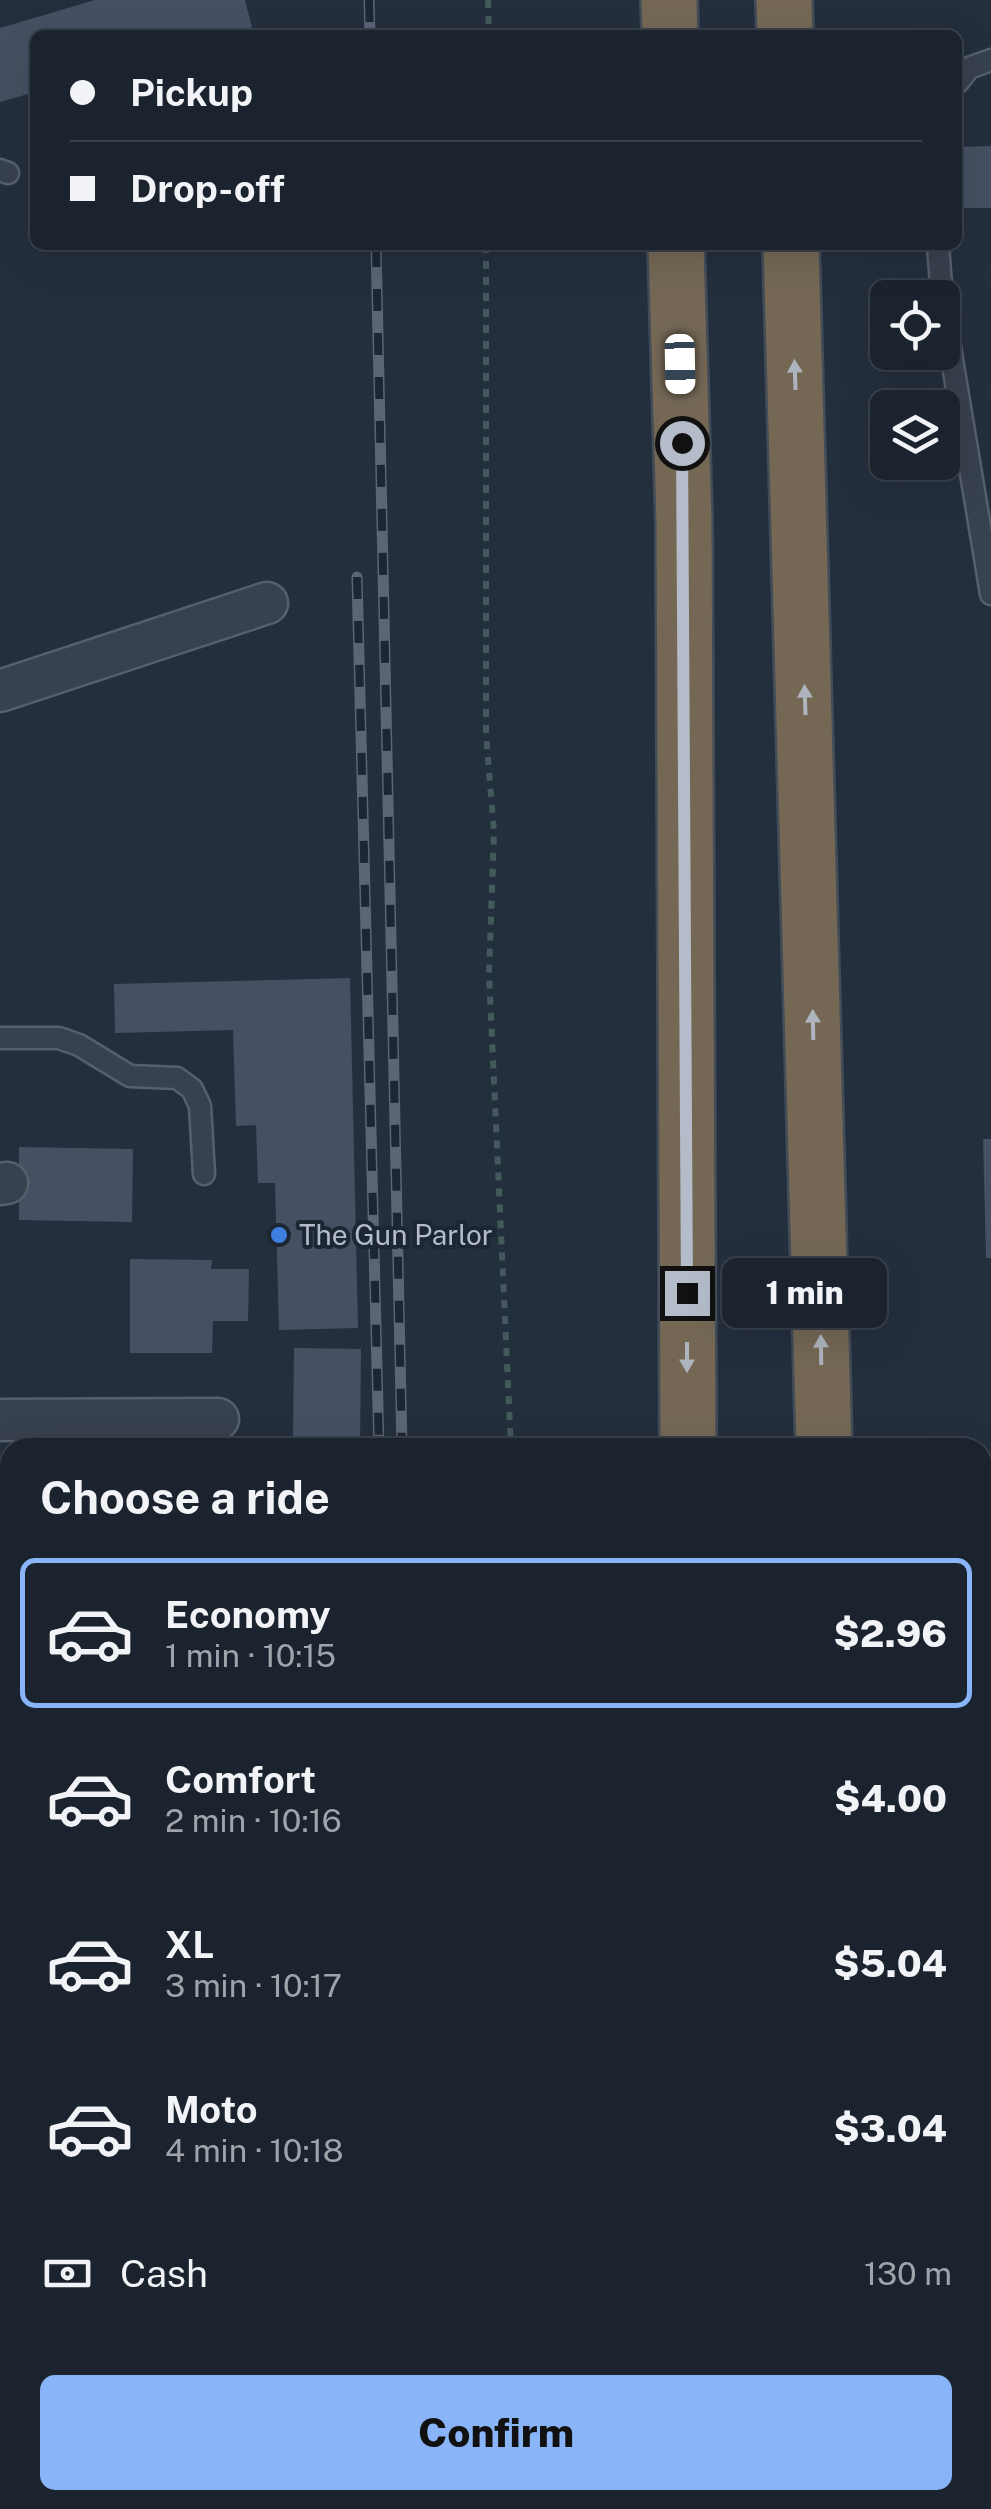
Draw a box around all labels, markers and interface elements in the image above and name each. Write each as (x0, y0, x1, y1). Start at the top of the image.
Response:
text: Pickup (130, 70, 253, 115)
text: Drop-off (130, 166, 285, 211)
map controls (870, 280, 960, 480)
button: locate (870, 280, 960, 370)
car (664, 334, 696, 394)
one-way arrow (787, 359, 803, 391)
button: layers (870, 390, 960, 480)
route start (660, 421, 705, 466)
one-way arrow (797, 684, 813, 716)
one-way arrow (805, 1009, 821, 1041)
place label: The Gun Parlor (299, 1218, 493, 1251)
marker: The Gun Parlor (268, 1224, 290, 1246)
callout: 1 min (722, 1258, 887, 1328)
route end (665, 1271, 710, 1316)
text: 1 min (765, 1274, 844, 1311)
one-way arrow (813, 1334, 829, 1366)
one-way arrow (679, 1342, 695, 1374)
text: Choose a ride (40, 1471, 330, 1524)
icon: car (45, 1588, 135, 1678)
text: Economy (165, 1592, 331, 1637)
text: $2.96 (834, 1611, 947, 1656)
text: 1 min · 10:15 (165, 1637, 336, 1674)
icon: car (45, 1753, 135, 1843)
text: Comfort (165, 1757, 316, 1802)
text: $4.00 (834, 1776, 947, 1821)
text: 2 min · 10:16 (165, 1802, 342, 1839)
icon: car (45, 1918, 135, 2008)
text: XL (165, 1922, 214, 1967)
text: $5.04 (833, 1941, 947, 1986)
text: 3 min · 10:17 (165, 1967, 342, 2004)
icon: car (45, 2083, 135, 2173)
text: Moto (165, 2087, 258, 2132)
text: $3.04 (834, 2106, 947, 2151)
text: 4 min · 10:18 (165, 2132, 343, 2169)
icon: cash (40, 2246, 95, 2301)
text: Cash (120, 2251, 208, 2296)
text: 130 m (864, 2255, 952, 2292)
button: Confirm (40, 2375, 952, 2490)

